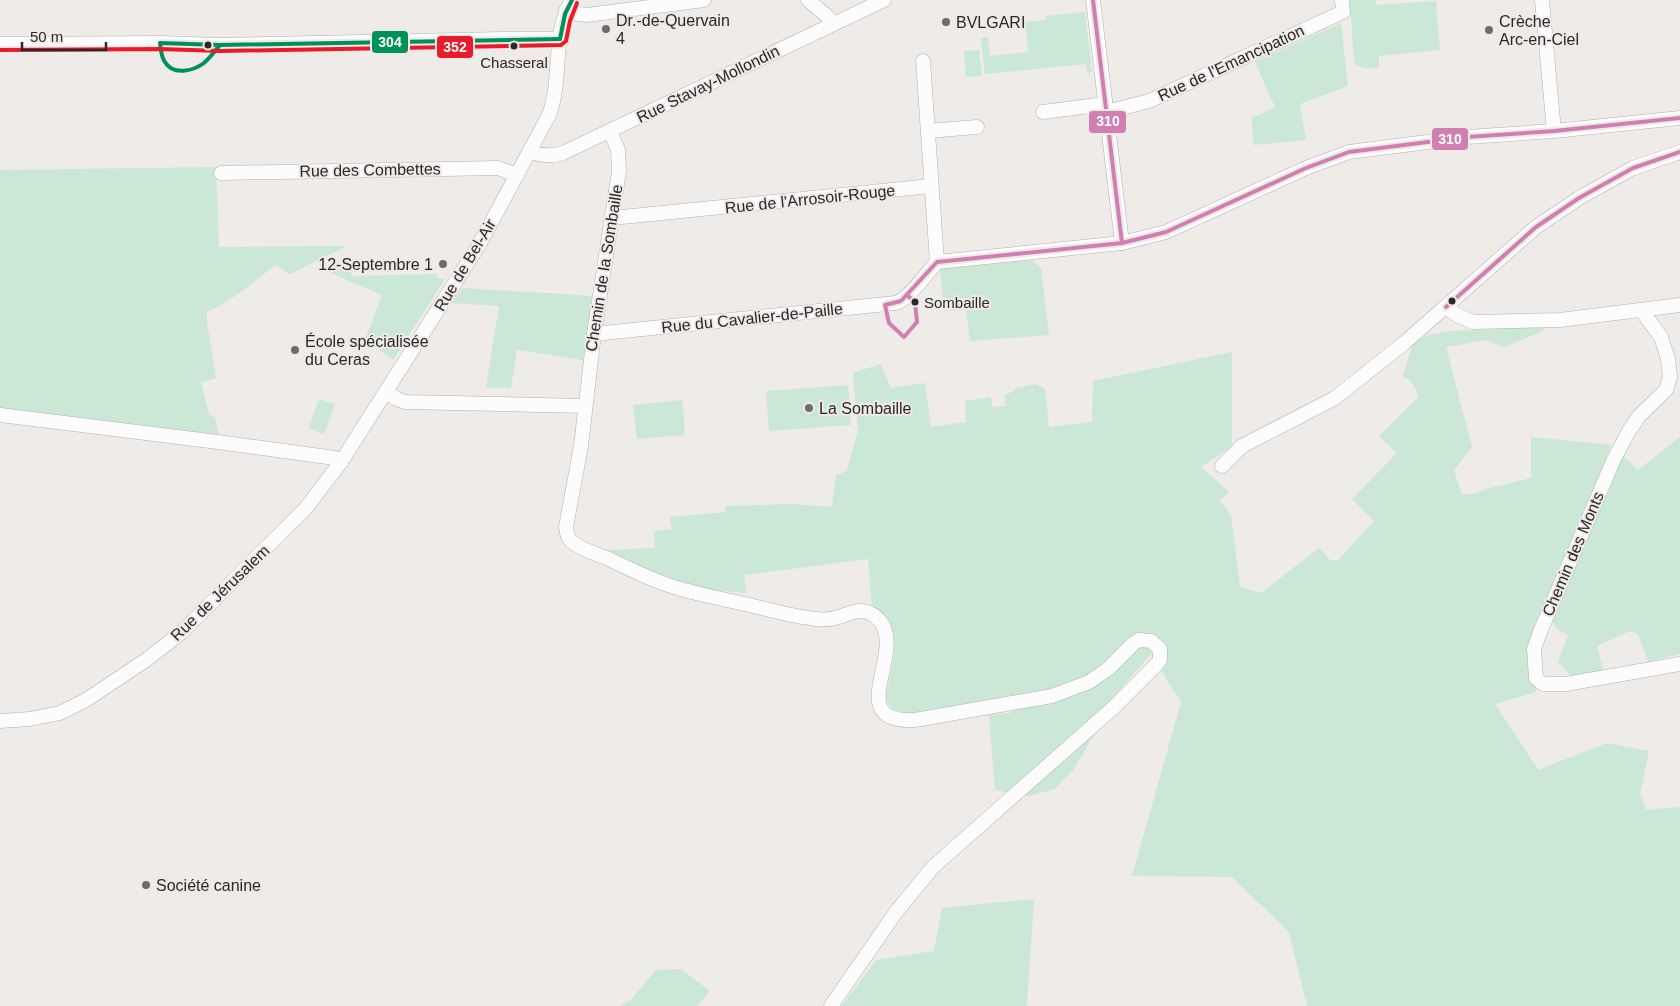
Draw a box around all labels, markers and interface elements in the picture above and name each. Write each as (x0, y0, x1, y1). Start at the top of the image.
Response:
place label: Dr.-de-Quervain 4 (616, 12, 730, 47)
place label: Crèche Arc-en-Ciel (1499, 13, 1579, 48)
place label: BVLGARI (956, 14, 1025, 31)
marker: BVLGARI (940, 16, 952, 28)
scale bar (22, 20, 106, 52)
street label: Rue de l'Emancipation (1155, 22, 1307, 104)
marker: Dr.-de-Quervain 4 (600, 23, 612, 35)
marker: Crèche Arc-en-Ciel (1483, 24, 1495, 36)
text: 50 m (30, 28, 63, 45)
line badge: 304 (371, 30, 409, 54)
text: 304 (378, 34, 402, 50)
line badge: 352 (436, 35, 474, 59)
text: 352 (443, 39, 467, 55)
unlabelled marker (203, 40, 213, 50)
marker: Chasseral (509, 41, 519, 51)
street label: Rue Stavay-Mollondin (634, 42, 782, 126)
place label: Chasseral (480, 54, 548, 71)
line badge: 310 (1088, 110, 1127, 134)
text: 310 (1096, 113, 1120, 129)
line badge: 310 (1431, 127, 1469, 151)
text: 310 (1438, 131, 1462, 147)
street label: Rue des Combettes (299, 160, 441, 180)
street label: Rue de l'Arrosoir-Rouge (724, 182, 896, 216)
street label: Chemin de la Sombaille (582, 183, 626, 353)
street label: Rue de Bel-Air (431, 215, 499, 314)
place label: 12-Septembre 1 (318, 256, 433, 273)
marker: 12-Septembre 1 (437, 258, 449, 270)
place label: Sombaille (924, 294, 990, 311)
unlabelled marker (1447, 296, 1457, 306)
marker: Sombaille (910, 297, 920, 307)
street label: Rue du Cavalier-de-Paille (660, 300, 844, 336)
place label: École spécialisée du Ceras (305, 332, 429, 368)
marker: École spécialisée du Ceras (289, 344, 301, 356)
place label: La Sombaille (819, 400, 912, 417)
marker: La Sombaille (803, 402, 815, 414)
street label: Chemin des Monts (1539, 489, 1607, 619)
street label: Rue de Jérusalem (167, 542, 273, 644)
place label: Société canine (156, 877, 261, 894)
marker: Société canine (140, 879, 152, 891)

